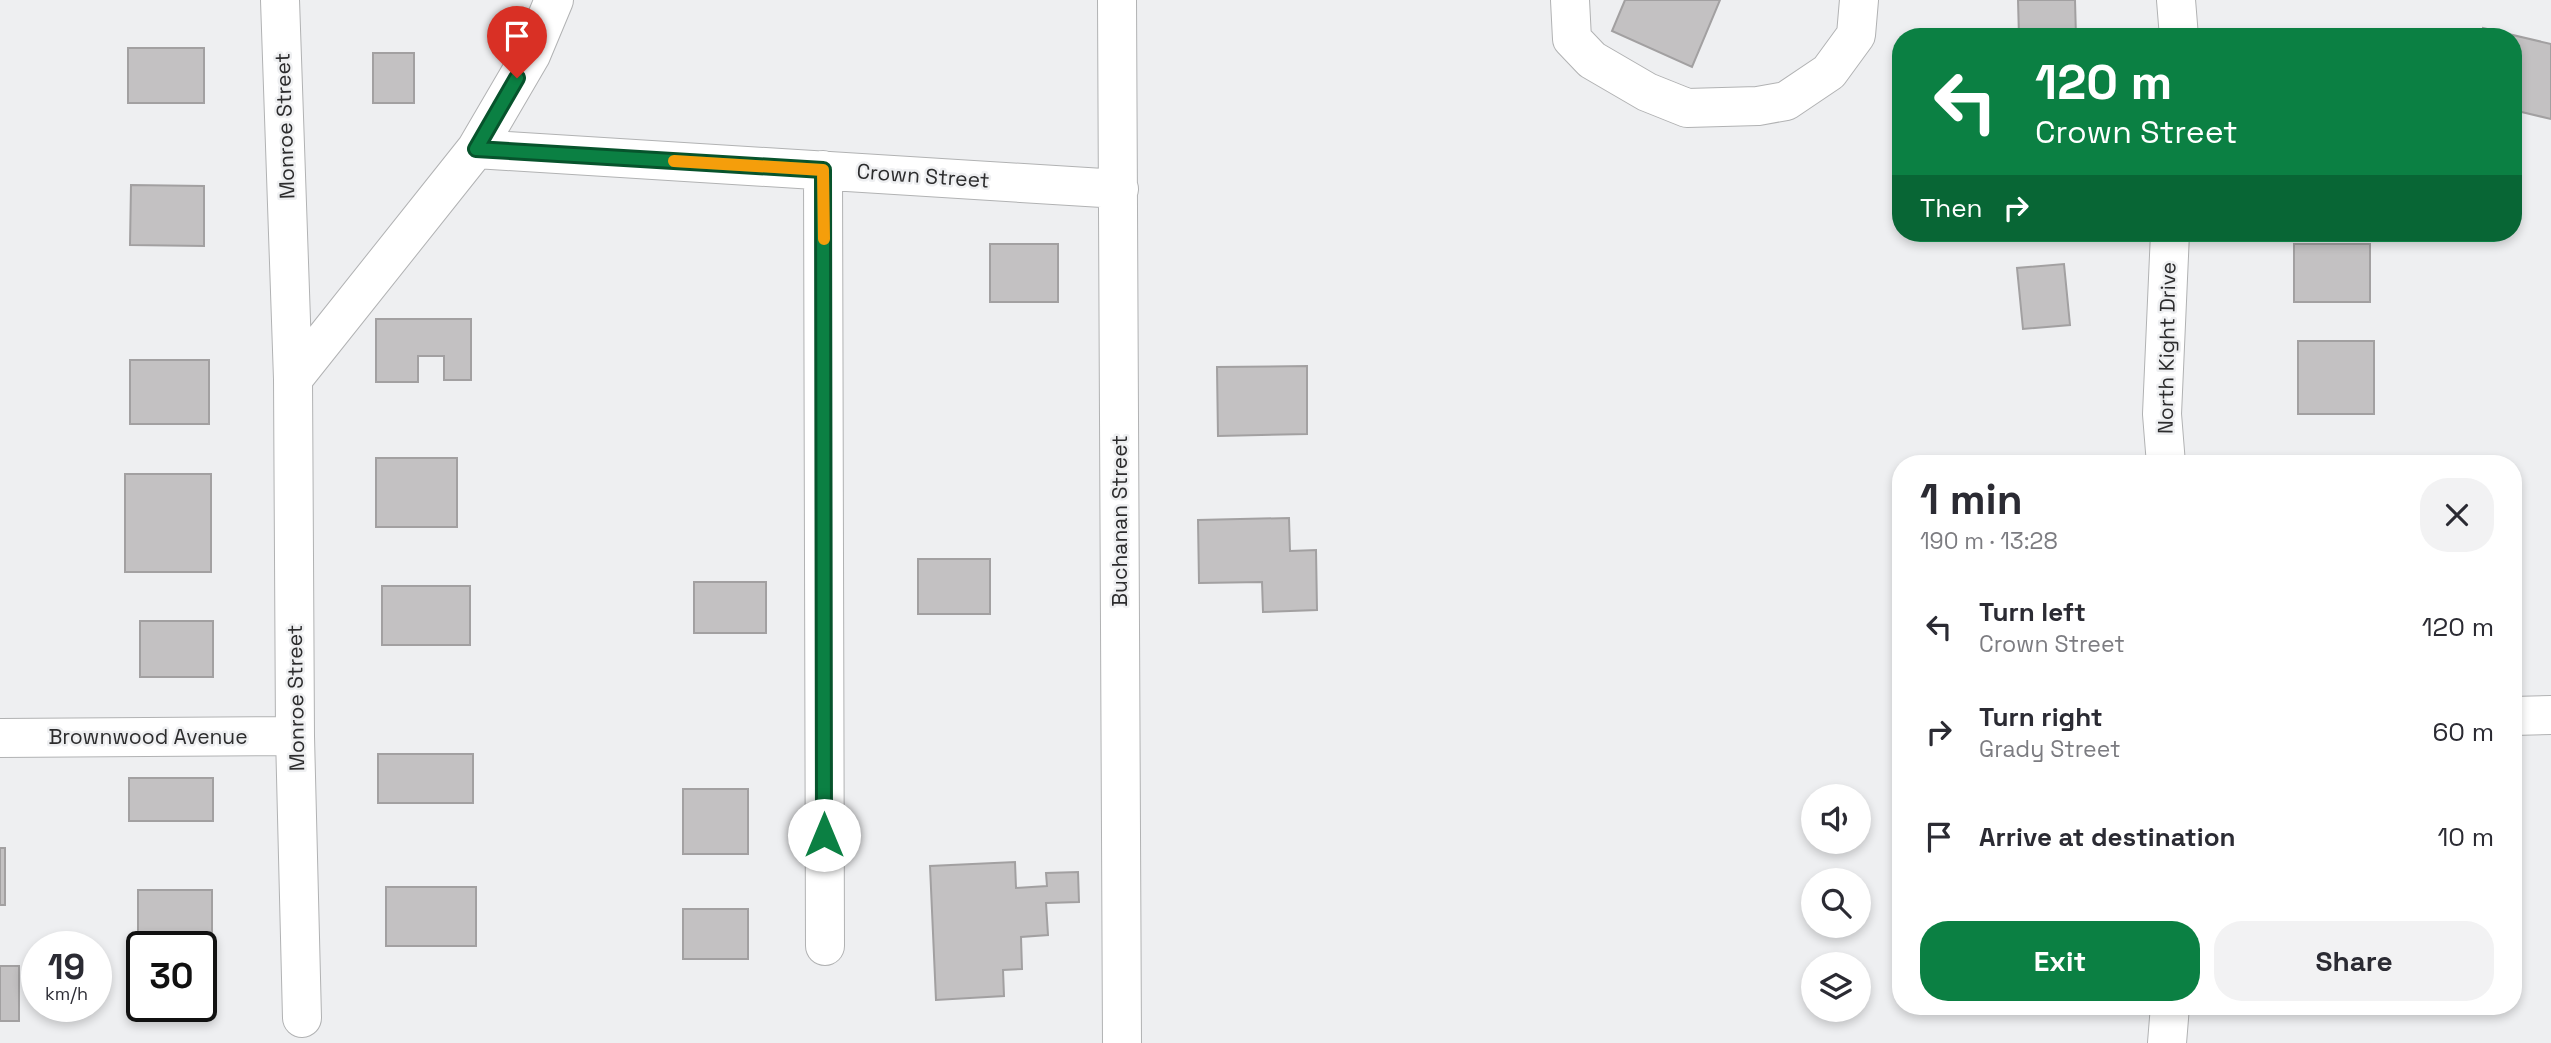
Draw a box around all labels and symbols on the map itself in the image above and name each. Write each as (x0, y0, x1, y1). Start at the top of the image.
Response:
pin (487, 6, 547, 78)
street label: Monroe Street (268, 52, 301, 200)
street label: Crown Street (856, 157, 990, 194)
street label: North Kight Drive (2151, 262, 2182, 434)
street label: Buchanan Street (1106, 435, 1133, 607)
street label: Monroe Street (281, 625, 310, 772)
street label: Brownwood Avenue (48, 723, 248, 750)
position arrow (787, 798, 861, 872)
speed limit sign: 30 (126, 931, 217, 1022)

